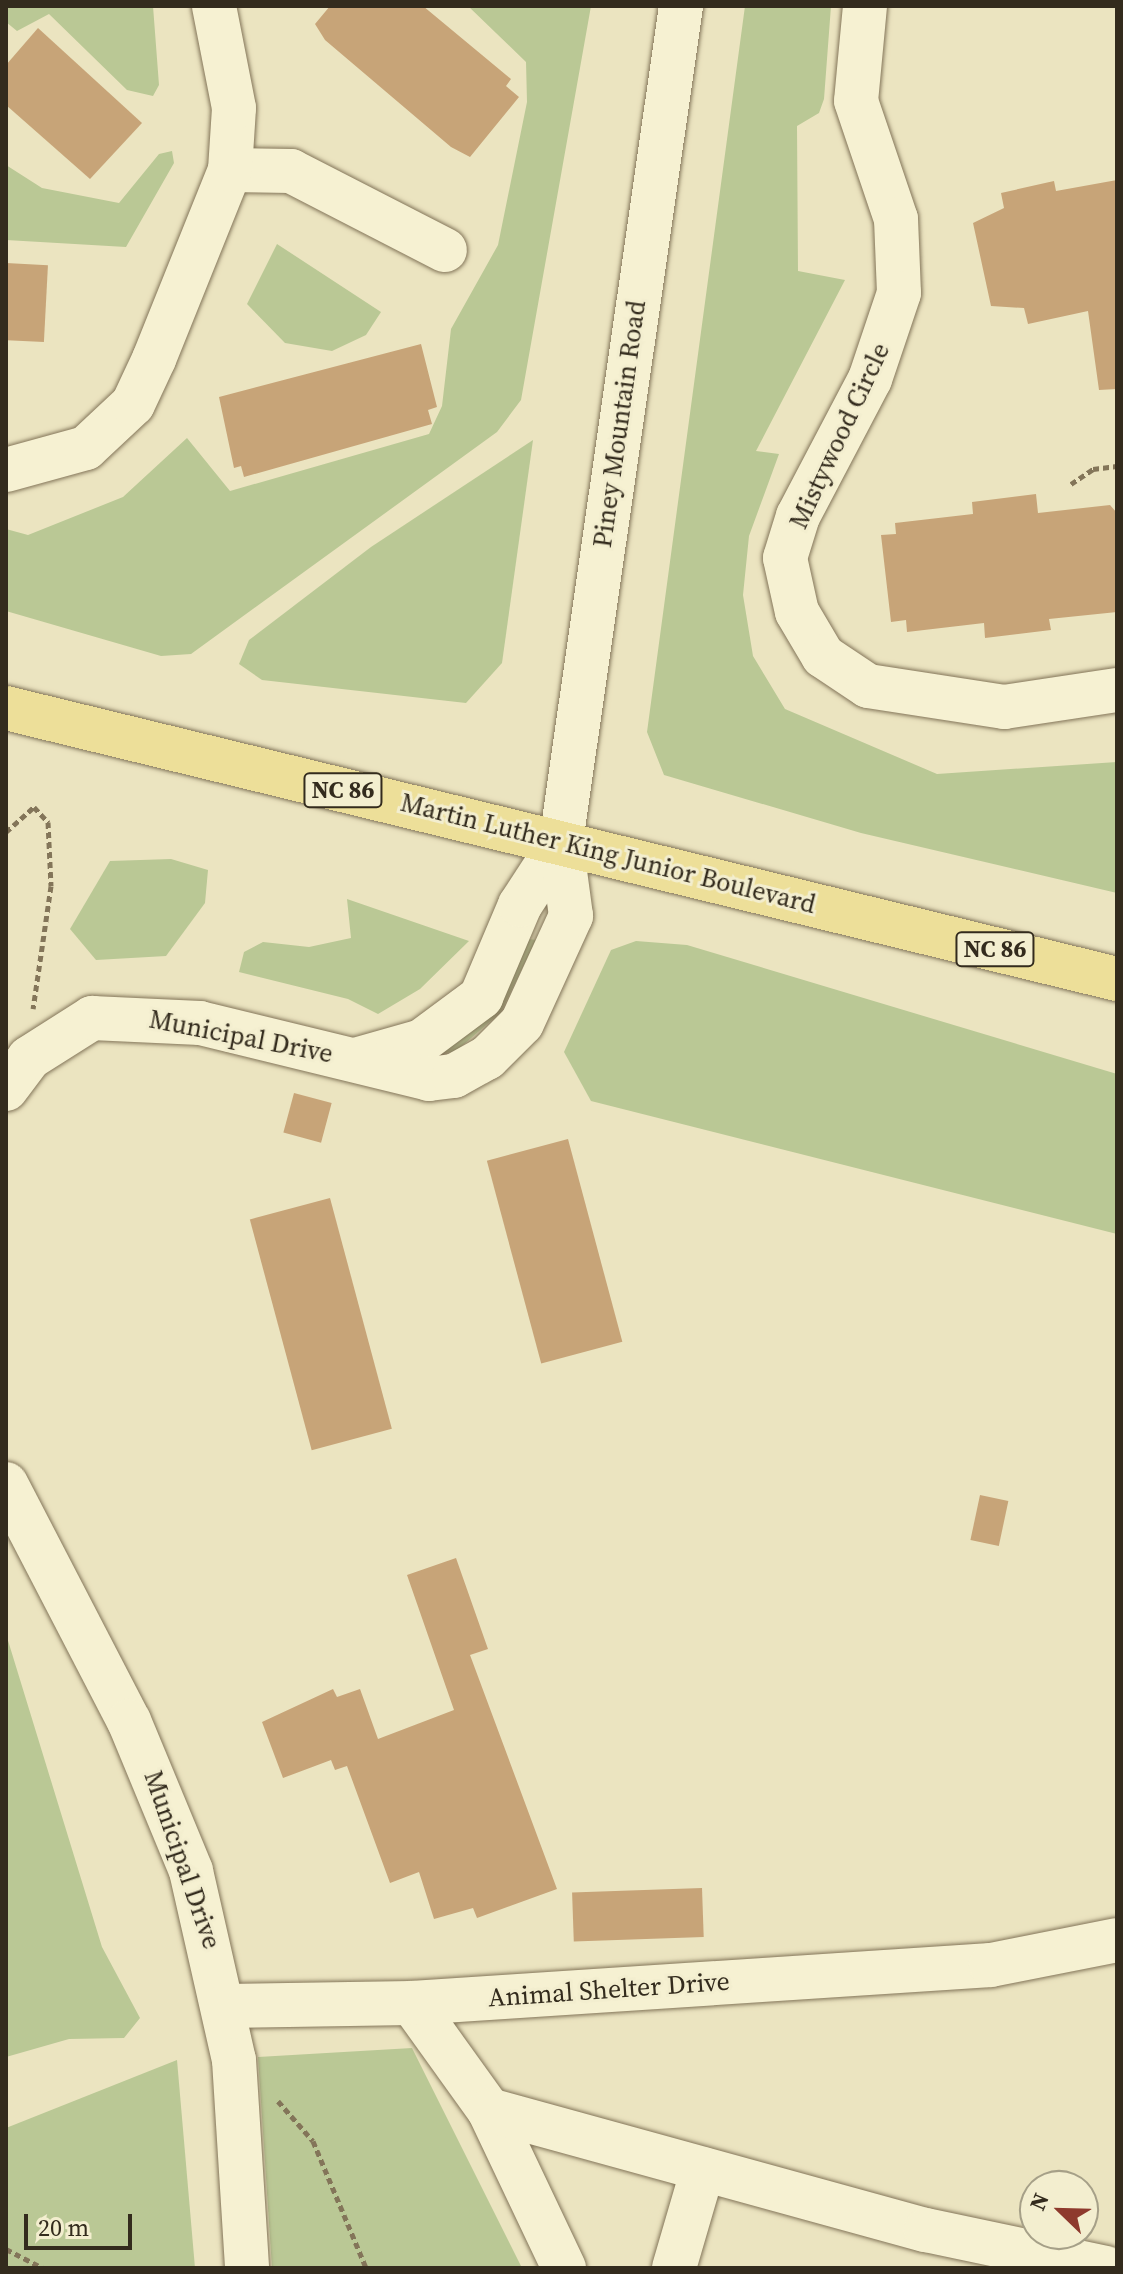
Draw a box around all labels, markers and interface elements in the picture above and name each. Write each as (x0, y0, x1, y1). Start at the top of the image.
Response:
street label: Piney Mountain Road (587, 298, 653, 550)
street label: Mistywood Circle (783, 338, 897, 534)
road number: NC 86 (303, 770, 383, 810)
street label: Martin Luther King Junior Boulevard (397, 787, 819, 921)
road number: NC 86 (955, 929, 1035, 969)
street label: Municipal Drive (146, 1004, 336, 1070)
street label: Municipal Drive (137, 1767, 227, 1953)
street label: Animal Shelter Drive (487, 1966, 731, 2014)
north arrow (1019, 2170, 1099, 2250)
text: N (1022, 2188, 1056, 2215)
scale bar (28, 2198, 136, 2248)
text: 20 m (38, 2211, 89, 2244)

